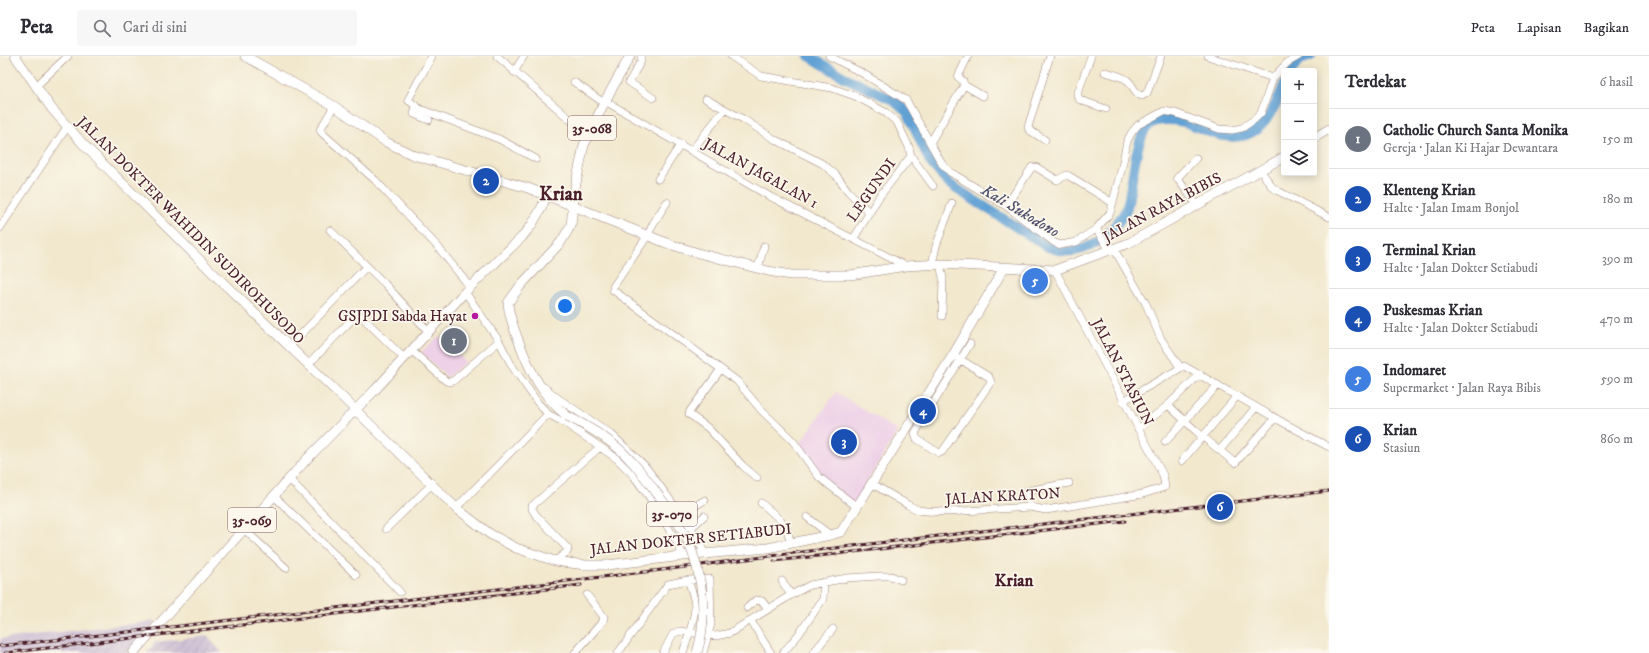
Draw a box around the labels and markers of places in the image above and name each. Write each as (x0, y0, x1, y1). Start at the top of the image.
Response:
pin: 2 (473, 166, 499, 196)
pin: 5 (1022, 266, 1048, 296)
place label: GSJPDI Sabda Hayat (338, 307, 467, 326)
marker: GSJPDI Sabda Hayat (470, 311, 480, 321)
pin: 1 (441, 326, 467, 356)
pin: 4 (910, 396, 936, 426)
pin: 3 (831, 427, 857, 457)
pin: 6 (1207, 492, 1233, 522)

